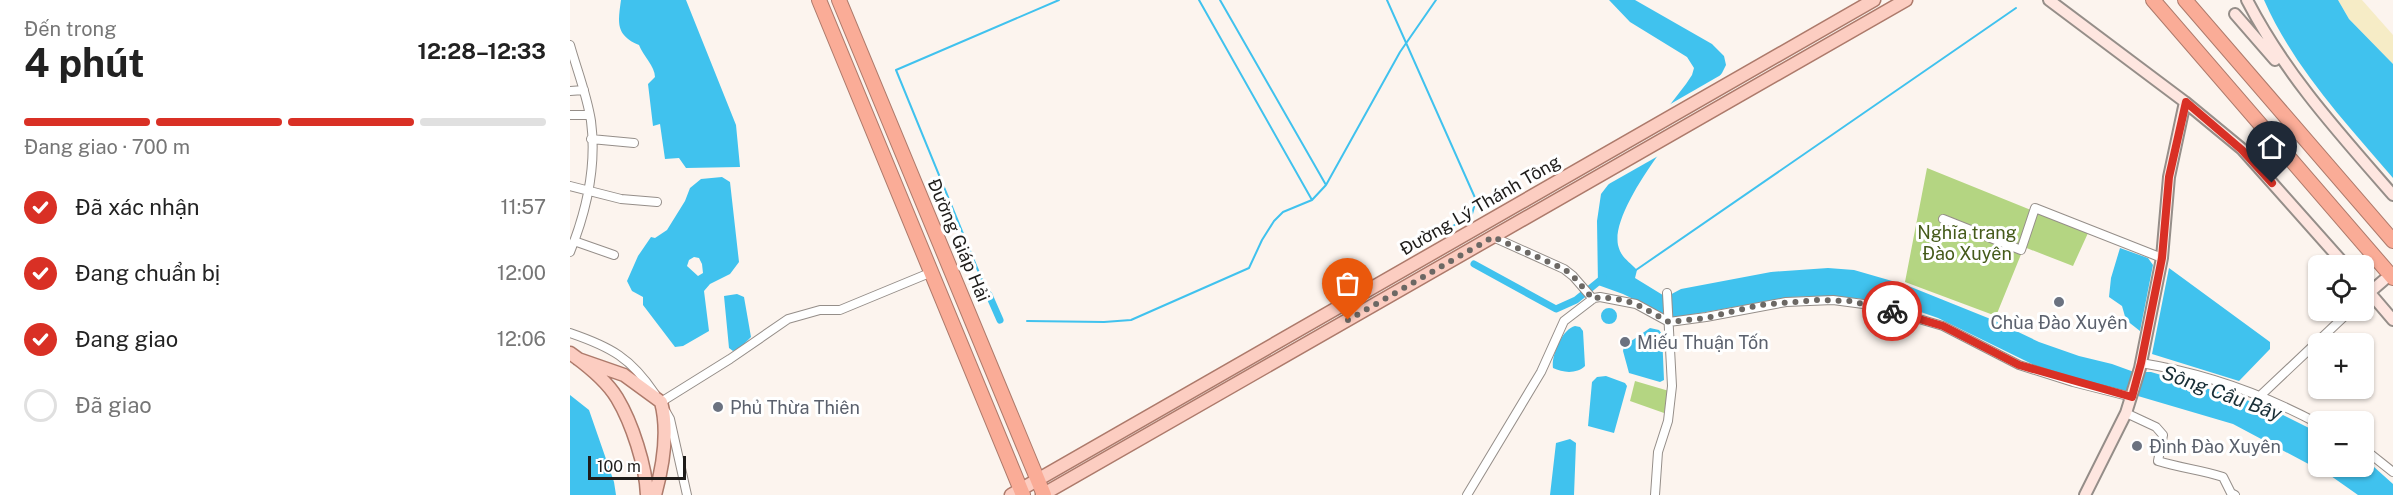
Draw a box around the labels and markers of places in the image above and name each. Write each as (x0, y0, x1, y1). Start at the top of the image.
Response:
pin (2246, 121, 2297, 183)
pin (1322, 258, 1373, 320)
marker: Chùa Đào Xuyên (2052, 295, 2066, 309)
place label: Chùa Đào Xuyên (1990, 312, 2128, 333)
place label: Miếu Thuận Tốn (1637, 332, 1769, 353)
marker: Miếu Thuận Tốn (1618, 335, 1632, 349)
place label: Phủ Thừa Thiên (730, 397, 860, 418)
marker: Phủ Thừa Thiên (711, 400, 725, 414)
place label: Đình Đào Xuyên (2149, 436, 2281, 457)
marker: Đình Đào Xuyên (2130, 439, 2144, 453)

